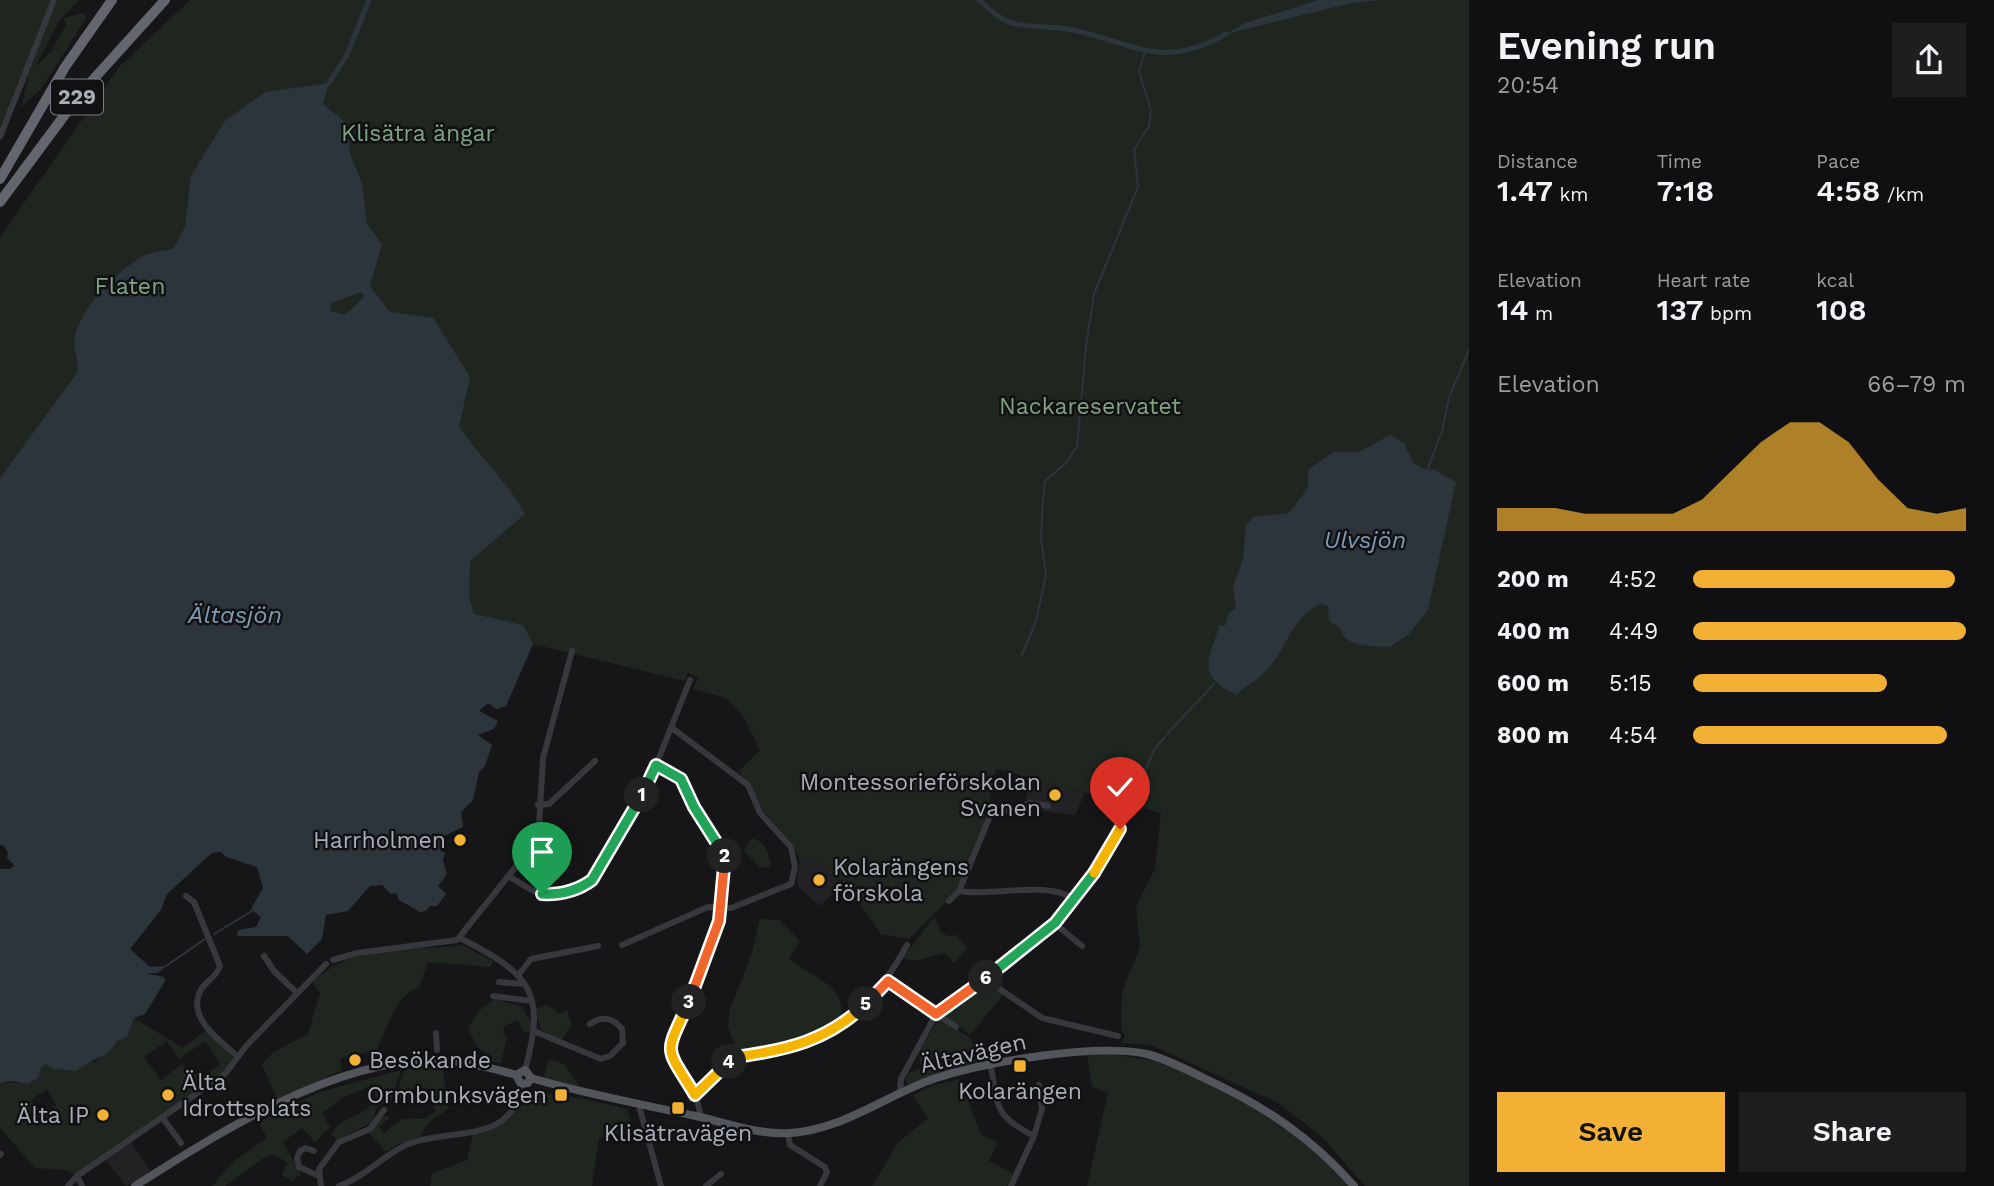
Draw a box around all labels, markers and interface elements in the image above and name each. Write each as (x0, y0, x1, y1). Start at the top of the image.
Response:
button: share (1892, 23, 1966, 97)
text: Evening run (1497, 24, 1716, 68)
text: 20:54 (1497, 72, 1559, 99)
road number: 229 (51, 80, 103, 114)
park label: Klisätra ängar (341, 120, 495, 147)
text: Distance (1497, 150, 1578, 173)
text: Time (1657, 150, 1702, 173)
text: Pace (1816, 150, 1860, 173)
text: 1.47 (1497, 173, 1553, 208)
text: 7:18 (1657, 173, 1714, 208)
text: 4:58 (1816, 173, 1880, 208)
text: km (1553, 183, 1588, 206)
text: /km (1880, 183, 1924, 206)
text: Elevation (1497, 269, 1582, 292)
text: Heart rate (1657, 269, 1751, 292)
text: kcal (1816, 269, 1854, 292)
park label: Flaten (95, 273, 165, 300)
text: 14 (1497, 292, 1528, 327)
text: 137 (1657, 292, 1704, 327)
text: 108 (1816, 292, 1867, 327)
text: m (1528, 302, 1553, 325)
text: bpm (1704, 302, 1752, 325)
text: Elevation (1497, 371, 1600, 398)
text: 66–79 m (1867, 371, 1966, 398)
park label: Nackareservatet (999, 393, 1181, 420)
water label: Ulvsjön (1324, 526, 1406, 554)
text: 200 m (1497, 566, 1569, 593)
text: 4:52 (1609, 566, 1657, 593)
water label: Ältasjön (187, 601, 282, 629)
text: 400 m (1497, 618, 1570, 645)
text: 4:49 (1609, 618, 1658, 645)
text: 600 m (1497, 670, 1569, 697)
text: 5:15 (1609, 670, 1652, 697)
text: 800 m (1497, 722, 1569, 749)
text: 4:54 (1609, 722, 1657, 749)
pin (1090, 757, 1150, 829)
icon: check (1101, 768, 1139, 806)
place label: Montessorieförskolan Svanen (800, 769, 1041, 822)
pin: 1 (624, 778, 660, 812)
text: 1 (637, 783, 646, 806)
marker: Montessorieförskolan Svanen (1047, 787, 1063, 803)
pin (512, 822, 572, 894)
place label: Harrholmen (313, 827, 446, 854)
marker: Harrholmen (452, 832, 468, 848)
icon: arrive (523, 833, 561, 871)
pin: 2 (708, 838, 742, 874)
text: 2 (719, 844, 730, 867)
place label: Kolarängens förskola (833, 854, 969, 907)
marker: Kolarängens förskola (811, 872, 827, 888)
pin: 6 (968, 960, 1004, 996)
text: 6 (980, 966, 991, 989)
pin: 3 (672, 984, 706, 1020)
pin: 5 (848, 986, 884, 1021)
text: 3 (683, 990, 694, 1013)
text: 5 (860, 992, 871, 1015)
street label: Ältavägen (917, 1028, 1029, 1079)
pin: 4 (712, 1044, 746, 1080)
place label: Besökande (369, 1047, 491, 1074)
text: 4 (722, 1050, 735, 1073)
marker: Besökande (347, 1052, 363, 1068)
marker: Kolarängen (1012, 1058, 1028, 1074)
place label: Älta Idrottsplats (182, 1069, 311, 1122)
place label: Kolarängen (958, 1078, 1082, 1105)
place label: Ormbunksvägen (367, 1082, 547, 1109)
marker: Älta Idrottsplats (160, 1087, 176, 1103)
marker: Ormbunksvägen (553, 1087, 569, 1103)
button: Save (1497, 1092, 1725, 1172)
button: Share (1739, 1092, 1966, 1172)
marker: Klisätravägen (670, 1100, 686, 1116)
place label: Älta IP (16, 1102, 89, 1129)
marker: Älta IP (95, 1107, 111, 1123)
place label: Klisätravägen (604, 1120, 752, 1147)

